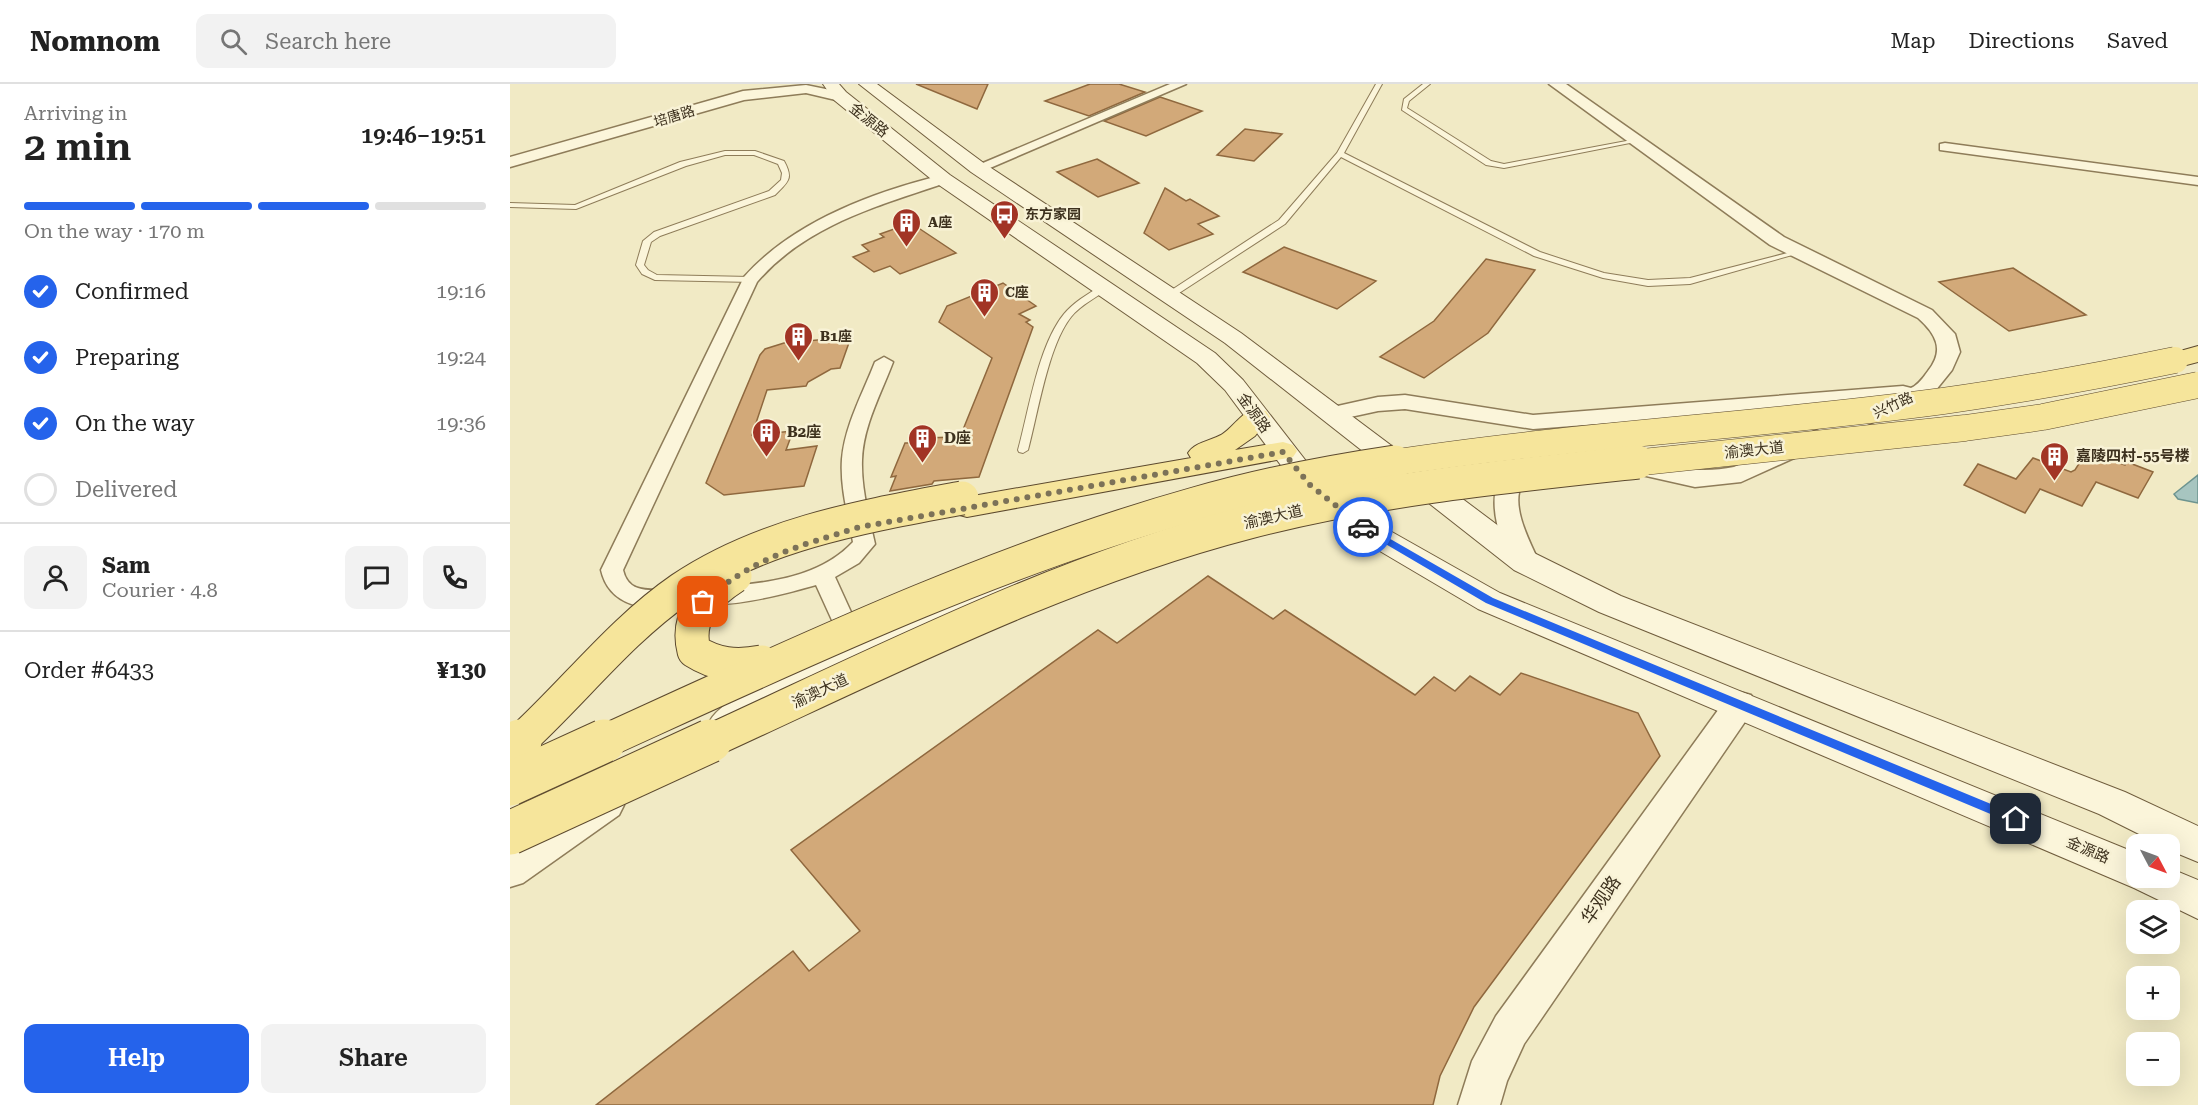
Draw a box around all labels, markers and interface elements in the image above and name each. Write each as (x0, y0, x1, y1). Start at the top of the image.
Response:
search box (196, 14, 616, 68)
text: Nomnom (30, 25, 160, 58)
icon: search (217, 25, 250, 58)
text: Search here (265, 29, 391, 54)
text: Map (1891, 29, 1935, 53)
text: Directions (1968, 29, 2074, 53)
text: Saved (2107, 29, 2168, 53)
street label: 金源路 (846, 99, 892, 141)
text: Arriving in (24, 101, 127, 125)
street label: 培唐路 (652, 102, 696, 130)
text: 19:46–19:51 (361, 123, 486, 148)
text: 2 min (24, 124, 131, 170)
bus stop icon: 东方家园 (988, 198, 1020, 240)
building icon: A座 (891, 206, 923, 248)
place label: 东方家园 (1025, 206, 1081, 222)
place label: A座 (928, 214, 952, 230)
text: On the way · 170 m (24, 219, 205, 243)
icon: check (24, 275, 57, 308)
building icon: C座 (968, 276, 1000, 318)
text: Confirmed (75, 279, 189, 304)
text: 19:16 (436, 279, 486, 303)
place label: C座 (1005, 284, 1029, 300)
building icon: B1座 (783, 320, 815, 362)
place label: B1座 (820, 328, 852, 344)
icon: check (24, 341, 57, 374)
text: Preparing (75, 345, 179, 370)
text: 19:24 (436, 345, 486, 369)
street label: 兴竹路 (1871, 389, 1915, 421)
street label: 金源路 (1233, 390, 1275, 436)
icon: check (24, 407, 57, 440)
text: On the way (75, 411, 195, 436)
text: 19:36 (436, 411, 486, 435)
building icon: B2座 (750, 416, 782, 458)
building icon: D座 (907, 422, 939, 464)
place label: B2座 (787, 423, 821, 441)
place label: D座 (944, 429, 971, 447)
street label: 渝澳大道 (1723, 438, 1785, 462)
building icon: 嘉陵四村-55号楼 (2039, 440, 2071, 482)
place label: 嘉陵四村-55号楼 (2076, 447, 2190, 465)
text: Delivered (75, 477, 177, 502)
courier (1333, 497, 1393, 557)
street label: 渝澳大道 (1242, 501, 1304, 533)
icon: car (1347, 511, 1380, 544)
button: person (24, 546, 87, 609)
button: chat (345, 546, 408, 609)
button: phone (423, 546, 486, 609)
text: Sam (102, 553, 150, 578)
pin (677, 576, 728, 627)
text: Courier · 4.8 (102, 578, 218, 602)
icon: bag (686, 585, 719, 618)
text: Order #6433 (24, 658, 154, 683)
text: ¥130 (437, 658, 486, 683)
street label: 渝澳大道 (789, 670, 851, 712)
pin (1990, 793, 2041, 844)
icon: home (1999, 802, 2032, 835)
street label: 金源路 (2064, 833, 2112, 867)
north arrow (2126, 834, 2180, 888)
map controls (2126, 834, 2180, 1086)
street label: 华观路 (1577, 872, 1625, 928)
button: layers (2126, 900, 2180, 954)
button: + (2126, 966, 2180, 1020)
button: Help (24, 1024, 249, 1093)
button: Share (261, 1024, 486, 1093)
button: − (2126, 1032, 2180, 1086)

